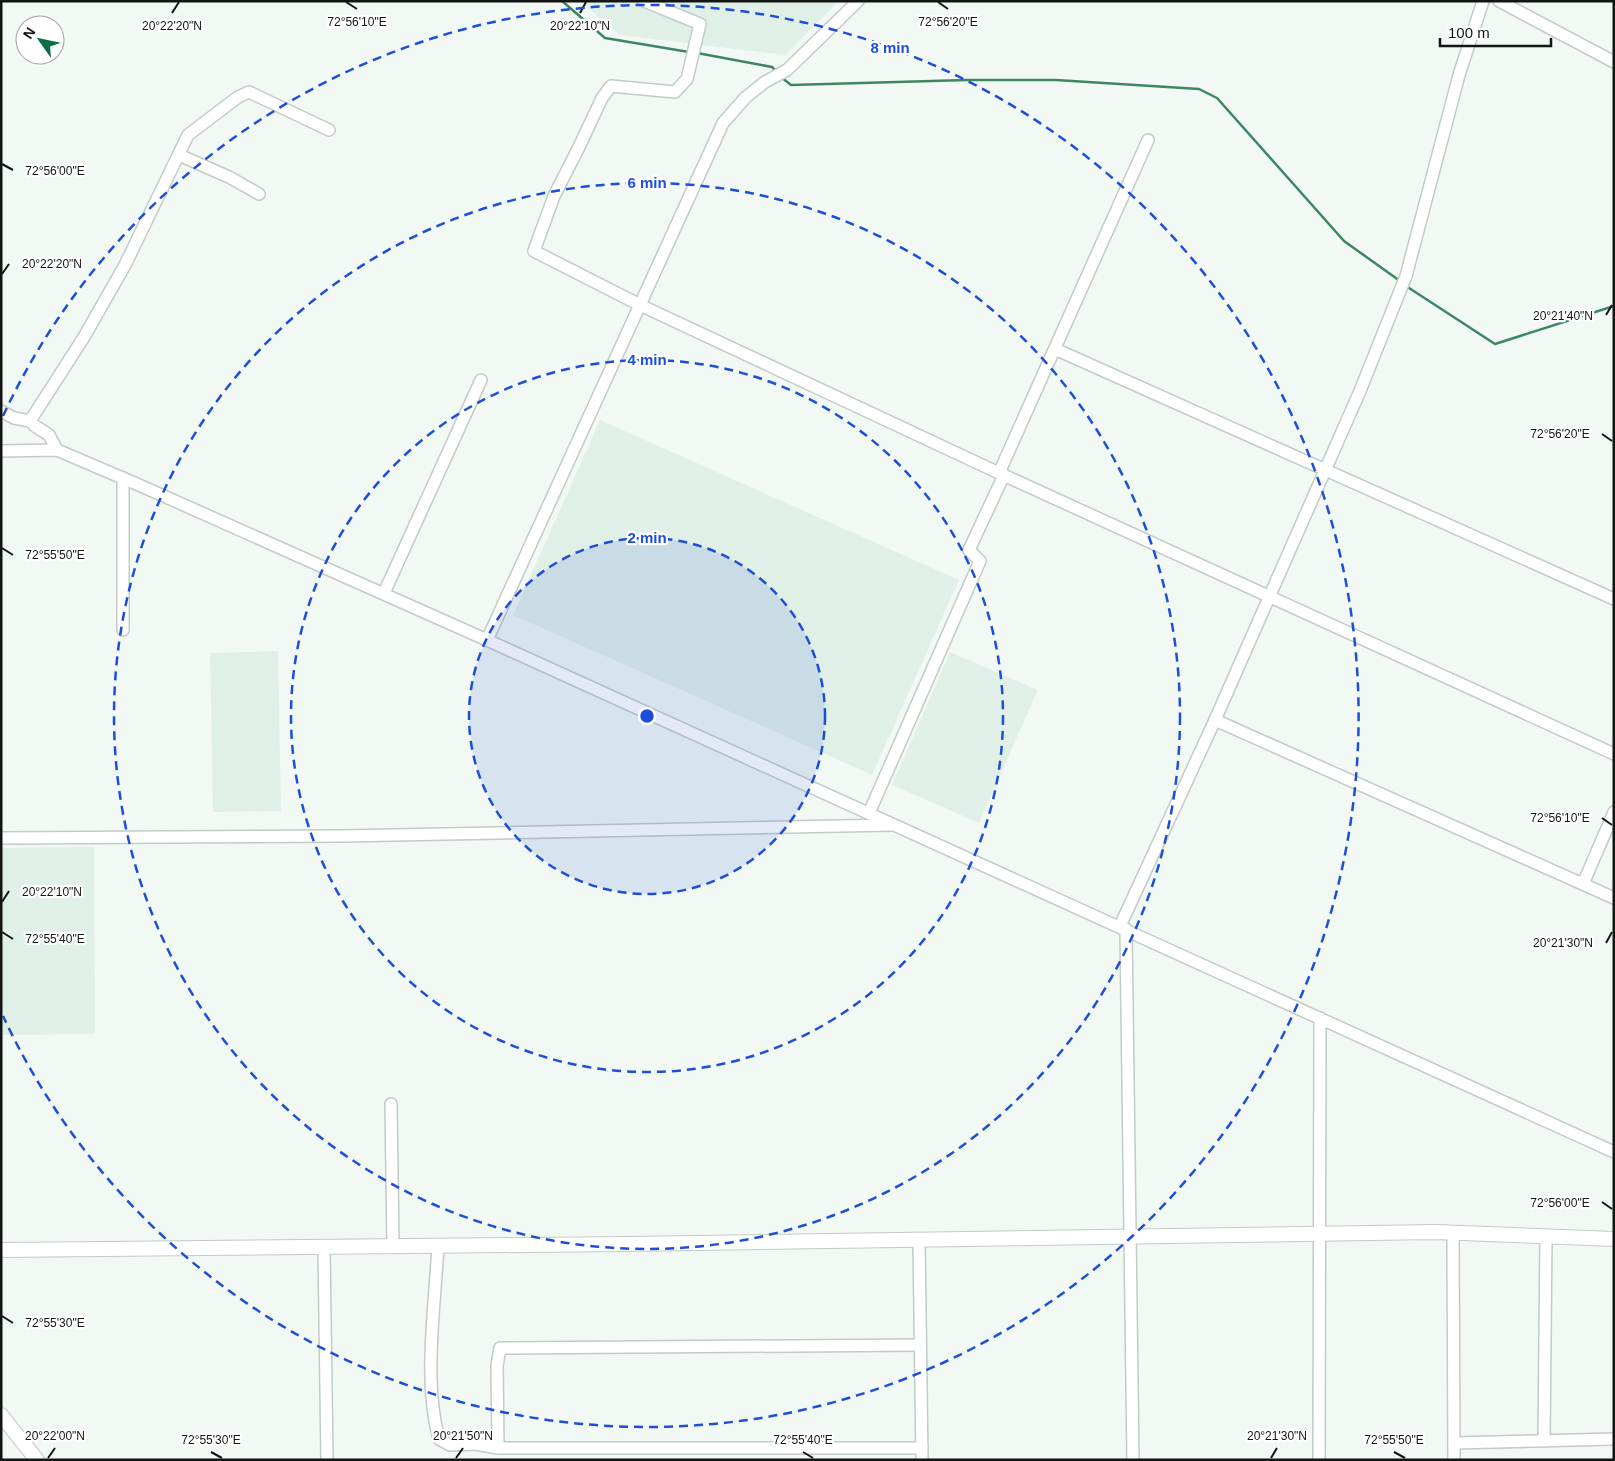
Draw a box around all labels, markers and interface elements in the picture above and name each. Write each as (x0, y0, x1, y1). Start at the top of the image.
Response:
north arrow (15, 15, 65, 65)
text: 72°56'10"E (327, 15, 387, 29)
text: 72°56'20"E (918, 15, 978, 29)
scale bar (1440, 15, 1551, 47)
text: 20°22'20"N (142, 19, 202, 33)
text: 20°22'10"N (550, 19, 610, 33)
text: N (20, 24, 39, 42)
text: 100 m (1448, 24, 1490, 41)
text: 8 min (870, 39, 910, 56)
text: 72°56'00"E (25, 164, 85, 178)
text: 6 min (627, 174, 667, 191)
text: 20°22'20"N (22, 257, 82, 271)
text: 20°21'40"N (1533, 309, 1593, 323)
text: 4 min (627, 351, 667, 368)
text: 72°56'20"E (1530, 427, 1590, 441)
text: 2 min (627, 529, 667, 546)
text: 72°55'50"E (25, 548, 85, 562)
centre of rings (638, 707, 656, 725)
text: 72°56'10"E (1530, 811, 1590, 825)
text: 20°22'10"N (22, 885, 82, 899)
text: 72°55'40"E (25, 932, 85, 946)
text: 20°21'30"N (1533, 936, 1593, 950)
text: 72°56'00"E (1530, 1196, 1590, 1210)
text: 72°55'30"E (25, 1316, 85, 1330)
text: 20°22'00"N (25, 1429, 85, 1443)
text: 20°21'50"N (433, 1429, 493, 1443)
text: 20°21'30"N (1247, 1429, 1307, 1443)
text: 72°55'30"E (181, 1433, 241, 1447)
text: 72°55'40"E (773, 1433, 833, 1447)
text: 72°55'50"E (1364, 1433, 1424, 1447)

